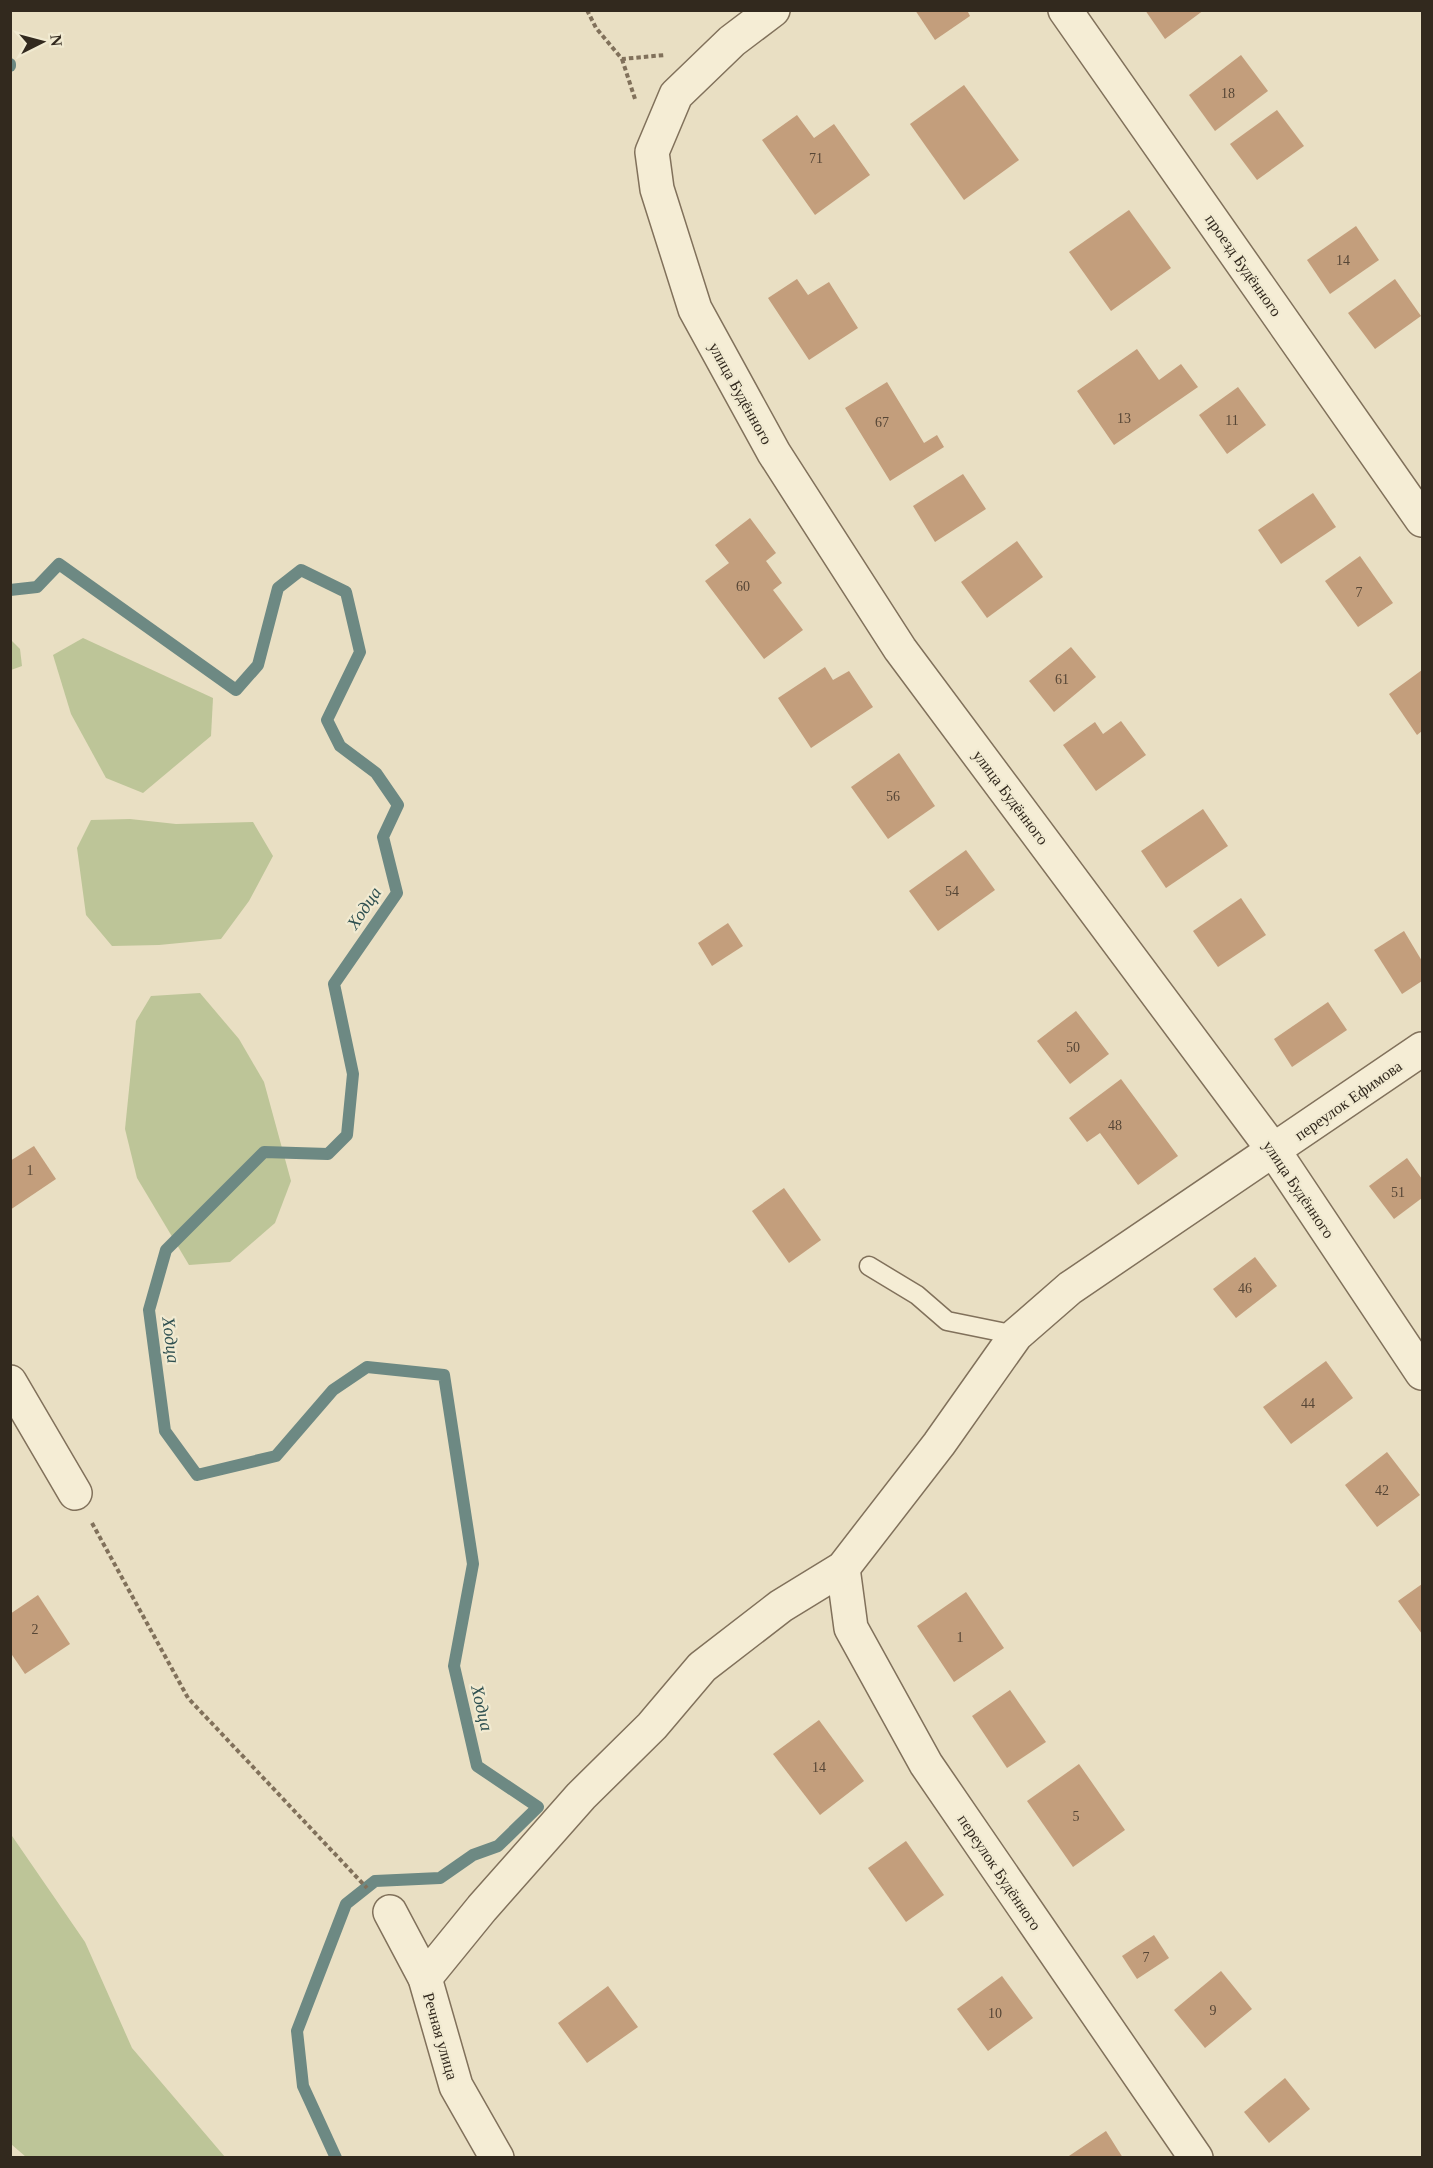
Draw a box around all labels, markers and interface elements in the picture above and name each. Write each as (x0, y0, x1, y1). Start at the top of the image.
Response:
north arrow (12, 12, 72, 72)
text: N (47, 34, 66, 48)
house number: 18 (1221, 86, 1235, 101)
house number: 71 (809, 151, 823, 166)
street label: проезд Будённого (1201, 211, 1285, 320)
house number: 14 (1336, 253, 1350, 268)
street label: улица Будённого (705, 339, 776, 448)
house number: 13 (1117, 411, 1131, 426)
house number: 11 (1225, 413, 1239, 428)
house number: 67 (875, 415, 889, 430)
house number: 60 (736, 579, 750, 594)
house number: 7 (1356, 585, 1363, 600)
house number: 61 (1055, 672, 1069, 687)
street label: улица Будённого (969, 747, 1052, 848)
house number: 56 (886, 789, 900, 804)
water label: Ходца (342, 883, 385, 934)
house number: 54 (945, 884, 959, 899)
house number: 50 (1066, 1040, 1080, 1055)
street label: переулок Ефимова (1292, 1057, 1406, 1145)
house number: 48 (1108, 1118, 1122, 1133)
street label: улица Будённого (1259, 1137, 1337, 1242)
house number: 1 (27, 1163, 34, 1178)
house number: 51 (1391, 1185, 1405, 1200)
house number: 46 (1238, 1281, 1252, 1296)
water label: Ходца (158, 1315, 184, 1364)
house number: 44 (1301, 1396, 1315, 1411)
house number: 42 (1375, 1483, 1389, 1498)
house number: 2 (32, 1622, 39, 1637)
house number: 1 (957, 1630, 964, 1645)
water label: Ходца (467, 1682, 497, 1733)
house number: 14 (812, 1760, 826, 1775)
house number: 5 (1073, 1809, 1080, 1824)
street label: переулок Будённого (954, 1811, 1045, 1934)
house number: 7 (1143, 1950, 1150, 1965)
street label: Речная улица (419, 1991, 461, 2082)
house number: 9 (1210, 2003, 1217, 2018)
house number: 10 (988, 2006, 1002, 2021)

